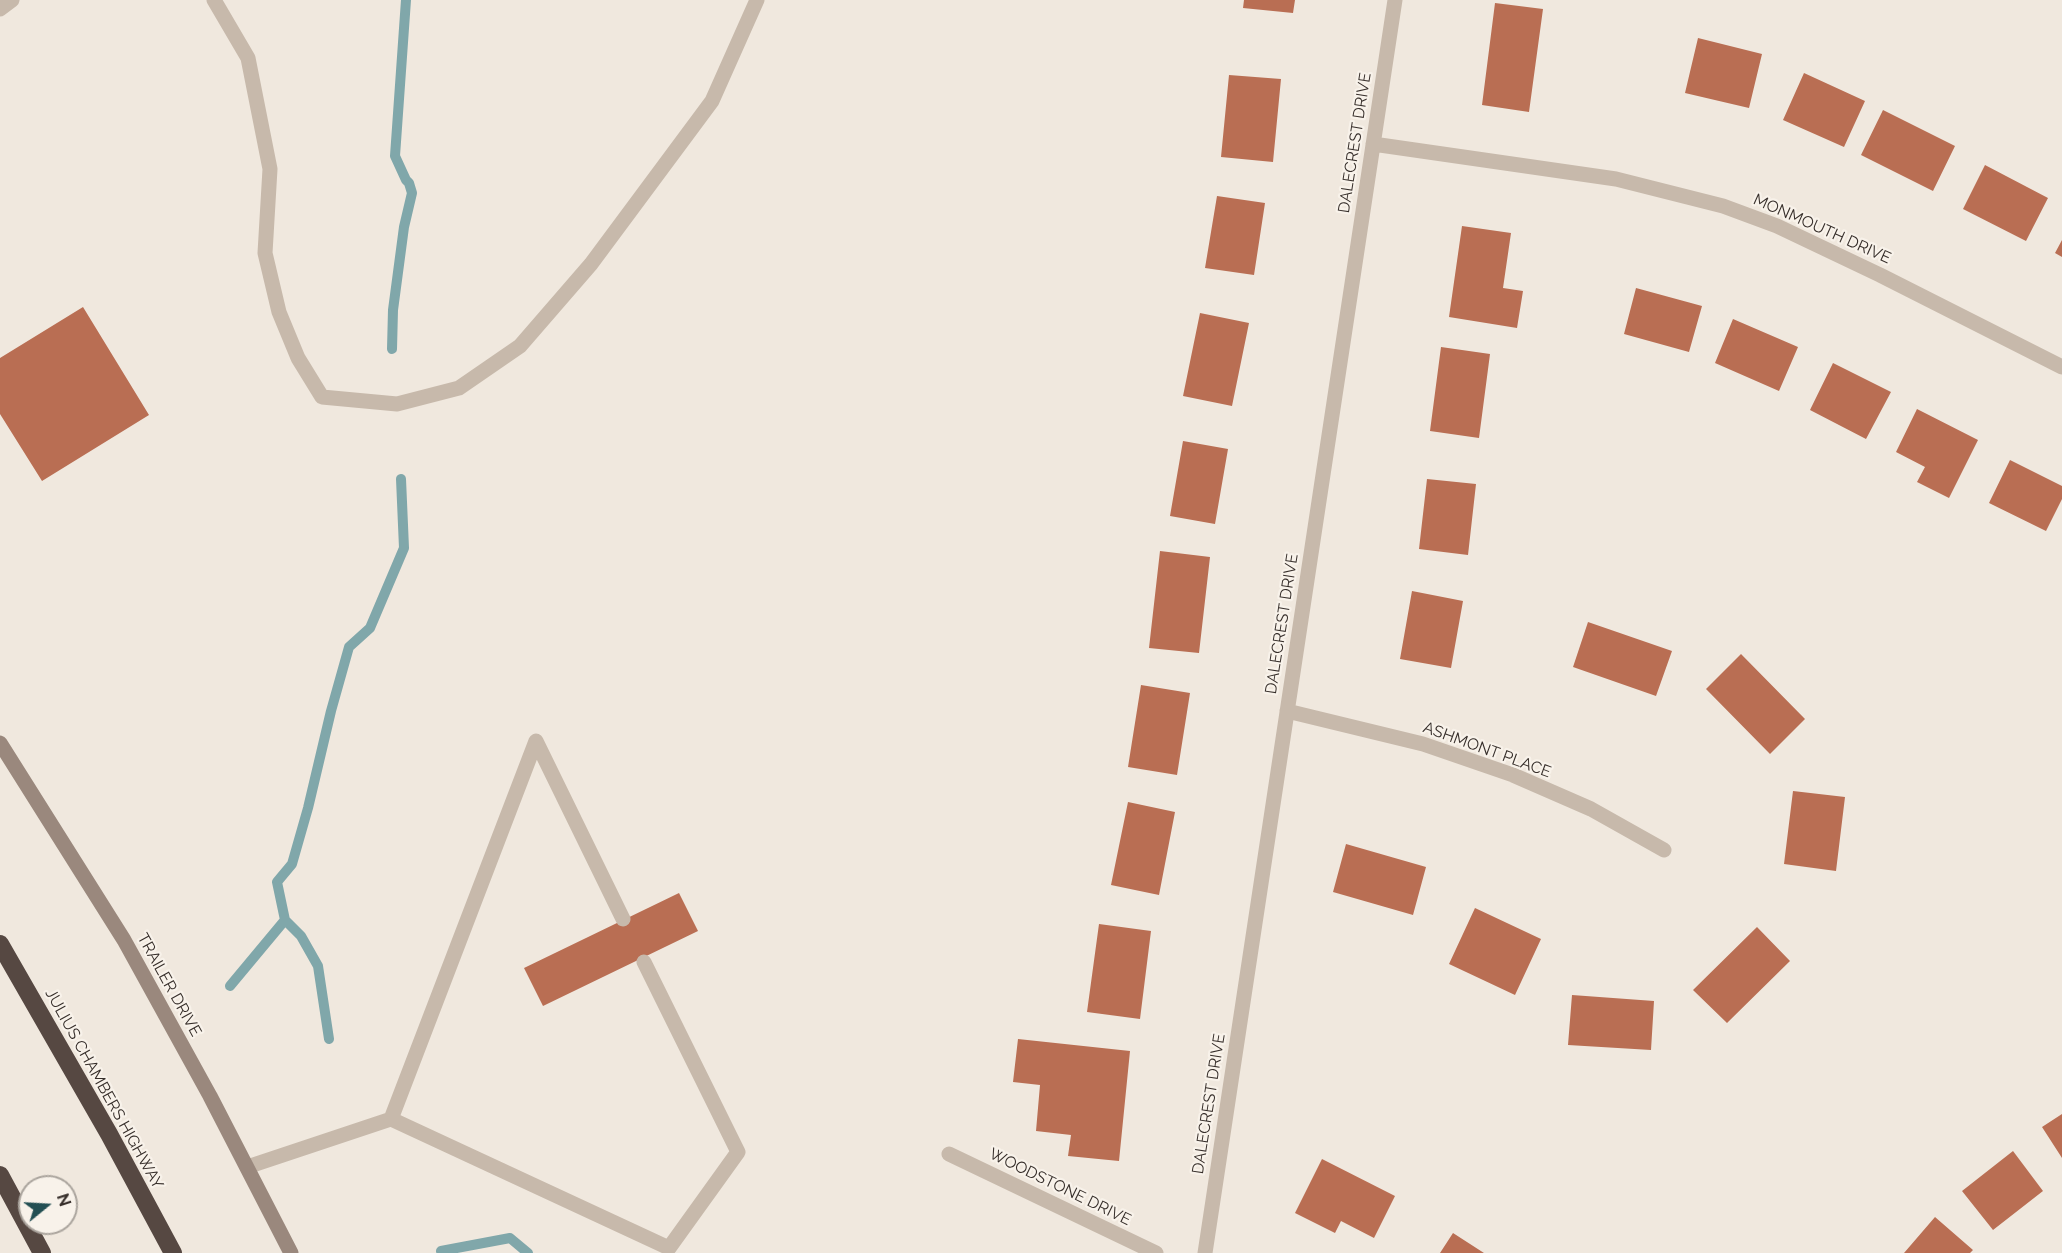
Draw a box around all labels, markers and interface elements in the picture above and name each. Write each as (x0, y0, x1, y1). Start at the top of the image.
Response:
street label: DALECREST DRIVE (1334, 71, 1376, 215)
street label: MONMOUTH DRIVE (1750, 190, 1894, 268)
street label: DALECREST DRIVE (1261, 552, 1303, 696)
street label: ASHMONT PLACE (1420, 718, 1554, 782)
street label: TRAILER DRIVE (133, 930, 205, 1040)
street label: JULIUS CHAMBERS HIGHWAY (41, 986, 167, 1192)
street label: DALECREST DRIVE (1188, 1032, 1230, 1176)
street label: WOODSTONE DRIVE (986, 1144, 1134, 1230)
north arrow (18, 1175, 78, 1235)
text: N (53, 1191, 75, 1209)

